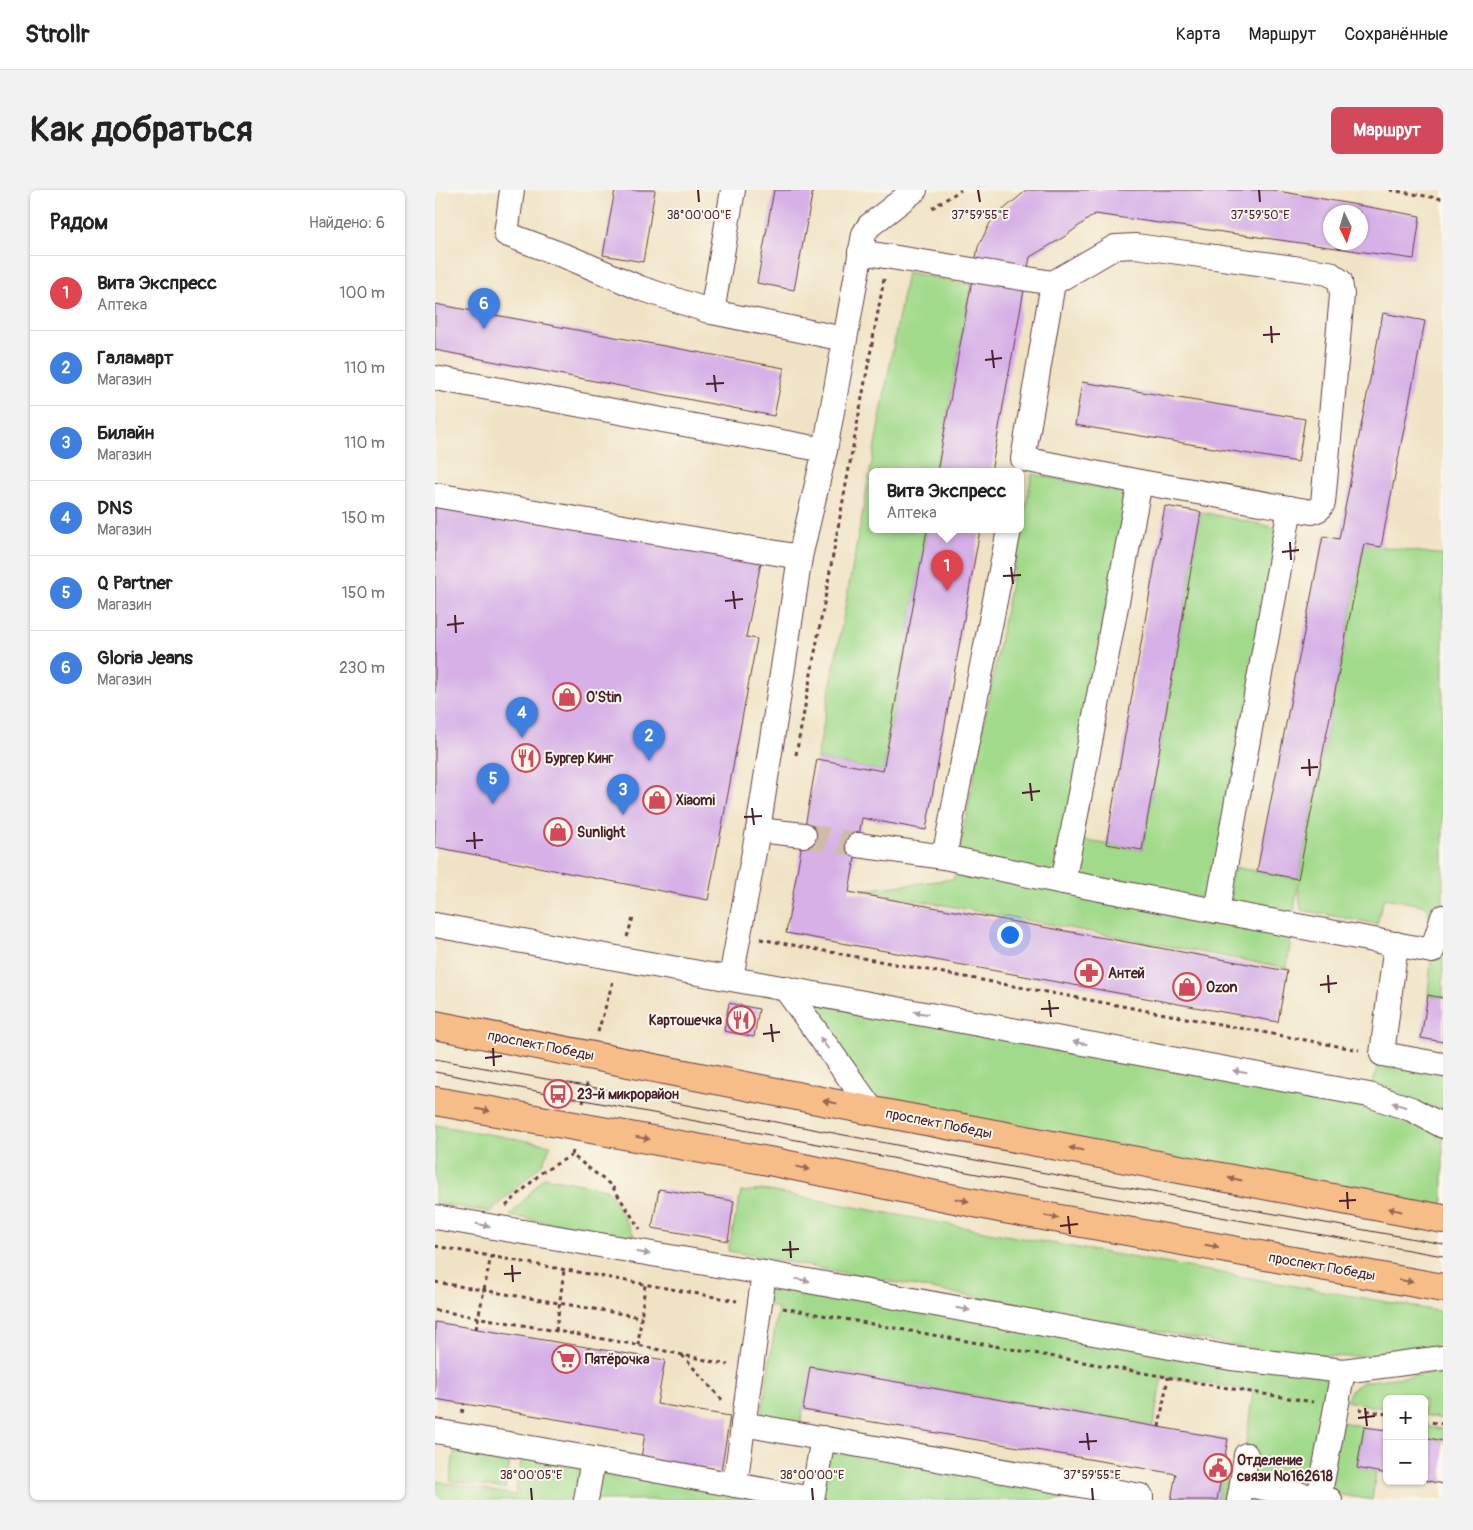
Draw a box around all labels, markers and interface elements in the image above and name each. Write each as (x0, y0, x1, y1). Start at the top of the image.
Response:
text: Strollr (25, 20, 90, 49)
text: Карта (1176, 23, 1220, 46)
text: Маршрут (1248, 23, 1316, 46)
text: Сохранённые (1344, 23, 1448, 46)
button: Маршрут (1331, 107, 1443, 154)
text: Как добраться (30, 108, 253, 152)
north arrow (1323, 205, 1368, 250)
text: 38°00'00"E (667, 208, 731, 223)
text: 37°59'55"E (951, 208, 1009, 223)
text: 37°59'50"E (1230, 208, 1290, 223)
text: Рядом (50, 209, 108, 236)
text: Найдено: 6 (309, 213, 385, 233)
text: Вита Экспресс (97, 271, 217, 295)
text: 1 (63, 283, 69, 303)
text: 100 m (339, 283, 385, 303)
pin: 6 (468, 288, 500, 329)
text: Аптека (97, 295, 147, 315)
text: Галамарт (97, 346, 174, 370)
text: 2 (62, 358, 70, 378)
text: 110 m (344, 358, 385, 378)
text: Магазин (97, 370, 152, 390)
text: Билайн (97, 421, 154, 445)
text: 3 (62, 433, 70, 453)
text: 110 m (344, 433, 385, 453)
text: Магазин (97, 445, 152, 465)
popup (869, 468, 1024, 533)
text: Вита Экспресс (887, 479, 1006, 503)
text: DNS (97, 496, 133, 520)
text: Аптека (887, 503, 937, 523)
text: 4 (61, 508, 71, 528)
text: 150 m (341, 508, 385, 528)
text: Магазин (97, 520, 152, 540)
pin: 1 (931, 550, 963, 591)
text: Q Partner (97, 571, 173, 595)
text: 5 (62, 583, 70, 603)
text: 150 m (341, 583, 385, 603)
text: Магазин (97, 595, 152, 615)
text: Gloria Jeans (97, 646, 193, 670)
text: 6 (61, 658, 71, 678)
text: 230 m (339, 658, 385, 678)
text: Магазин (97, 670, 152, 690)
shop icon: O'Stin (552, 682, 582, 712)
place label: O'Stin (586, 689, 622, 706)
pin: 4 (506, 697, 538, 738)
pin: 2 (633, 720, 665, 761)
restaurant icon: Бургер Кинг (511, 743, 541, 773)
place label: Бургер Кинг (545, 750, 614, 767)
pin: 5 (477, 763, 509, 804)
pin: 3 (607, 774, 639, 815)
shop icon: Xiaomi (642, 785, 672, 815)
place label: Xiaomi (676, 792, 715, 809)
shop icon: Sunlight (543, 817, 573, 847)
place label: Sunlight (577, 824, 626, 841)
your location (997, 922, 1023, 948)
pharmacy icon: Антей (1074, 958, 1104, 988)
place label: Антей (1108, 965, 1145, 982)
shop icon: Ozon (1172, 972, 1202, 1002)
place label: Ozon (1206, 979, 1238, 996)
restaurant icon: Картошечка (726, 1005, 756, 1035)
one-way arrow (912, 1009, 928, 1017)
place label: Картошечка (649, 1012, 722, 1029)
street label: проспект Победы (486, 1027, 596, 1064)
one-way arrow (819, 1036, 829, 1050)
one-way arrow (1072, 1038, 1088, 1046)
one-way arrow (1232, 1067, 1248, 1075)
bus stop icon: 23-й микрорайон (543, 1079, 573, 1109)
place label: 23-й микрорайон (577, 1086, 679, 1103)
one-way arrow (822, 1098, 838, 1106)
one-way arrow (1391, 1101, 1406, 1109)
street label: проспект Победы (884, 1105, 994, 1142)
one-way arrow (475, 1107, 491, 1115)
one-way arrow (635, 1135, 651, 1143)
one-way arrow (1067, 1145, 1083, 1153)
one-way arrow (795, 1164, 810, 1172)
one-way arrow (1227, 1175, 1243, 1183)
one-way arrow (954, 1196, 970, 1204)
one-way arrow (1387, 1205, 1403, 1213)
one-way arrow (1044, 1214, 1060, 1222)
one-way arrow (475, 1222, 491, 1230)
one-way arrow (1204, 1243, 1220, 1251)
one-way arrow (636, 1249, 652, 1257)
street label: проспект Победы (1267, 1249, 1377, 1284)
one-way arrow (796, 1277, 812, 1285)
one-way arrow (1399, 1278, 1415, 1286)
one-way arrow (956, 1306, 972, 1314)
supermarket icon: Пятёрочка (551, 1344, 581, 1374)
place label: Пятёрочка (585, 1351, 650, 1368)
map controls (1383, 1395, 1428, 1485)
button: + (1383, 1395, 1428, 1440)
button: − (1383, 1440, 1428, 1485)
place label: Отделение связи №162618 (1236, 1452, 1333, 1485)
public building icon: Отделение связи №162618 (1203, 1453, 1233, 1483)
text: 38°00'05"E (500, 1468, 562, 1483)
text: 38°00'00"E (780, 1468, 844, 1483)
text: 37°59'55"E (1063, 1468, 1121, 1483)

